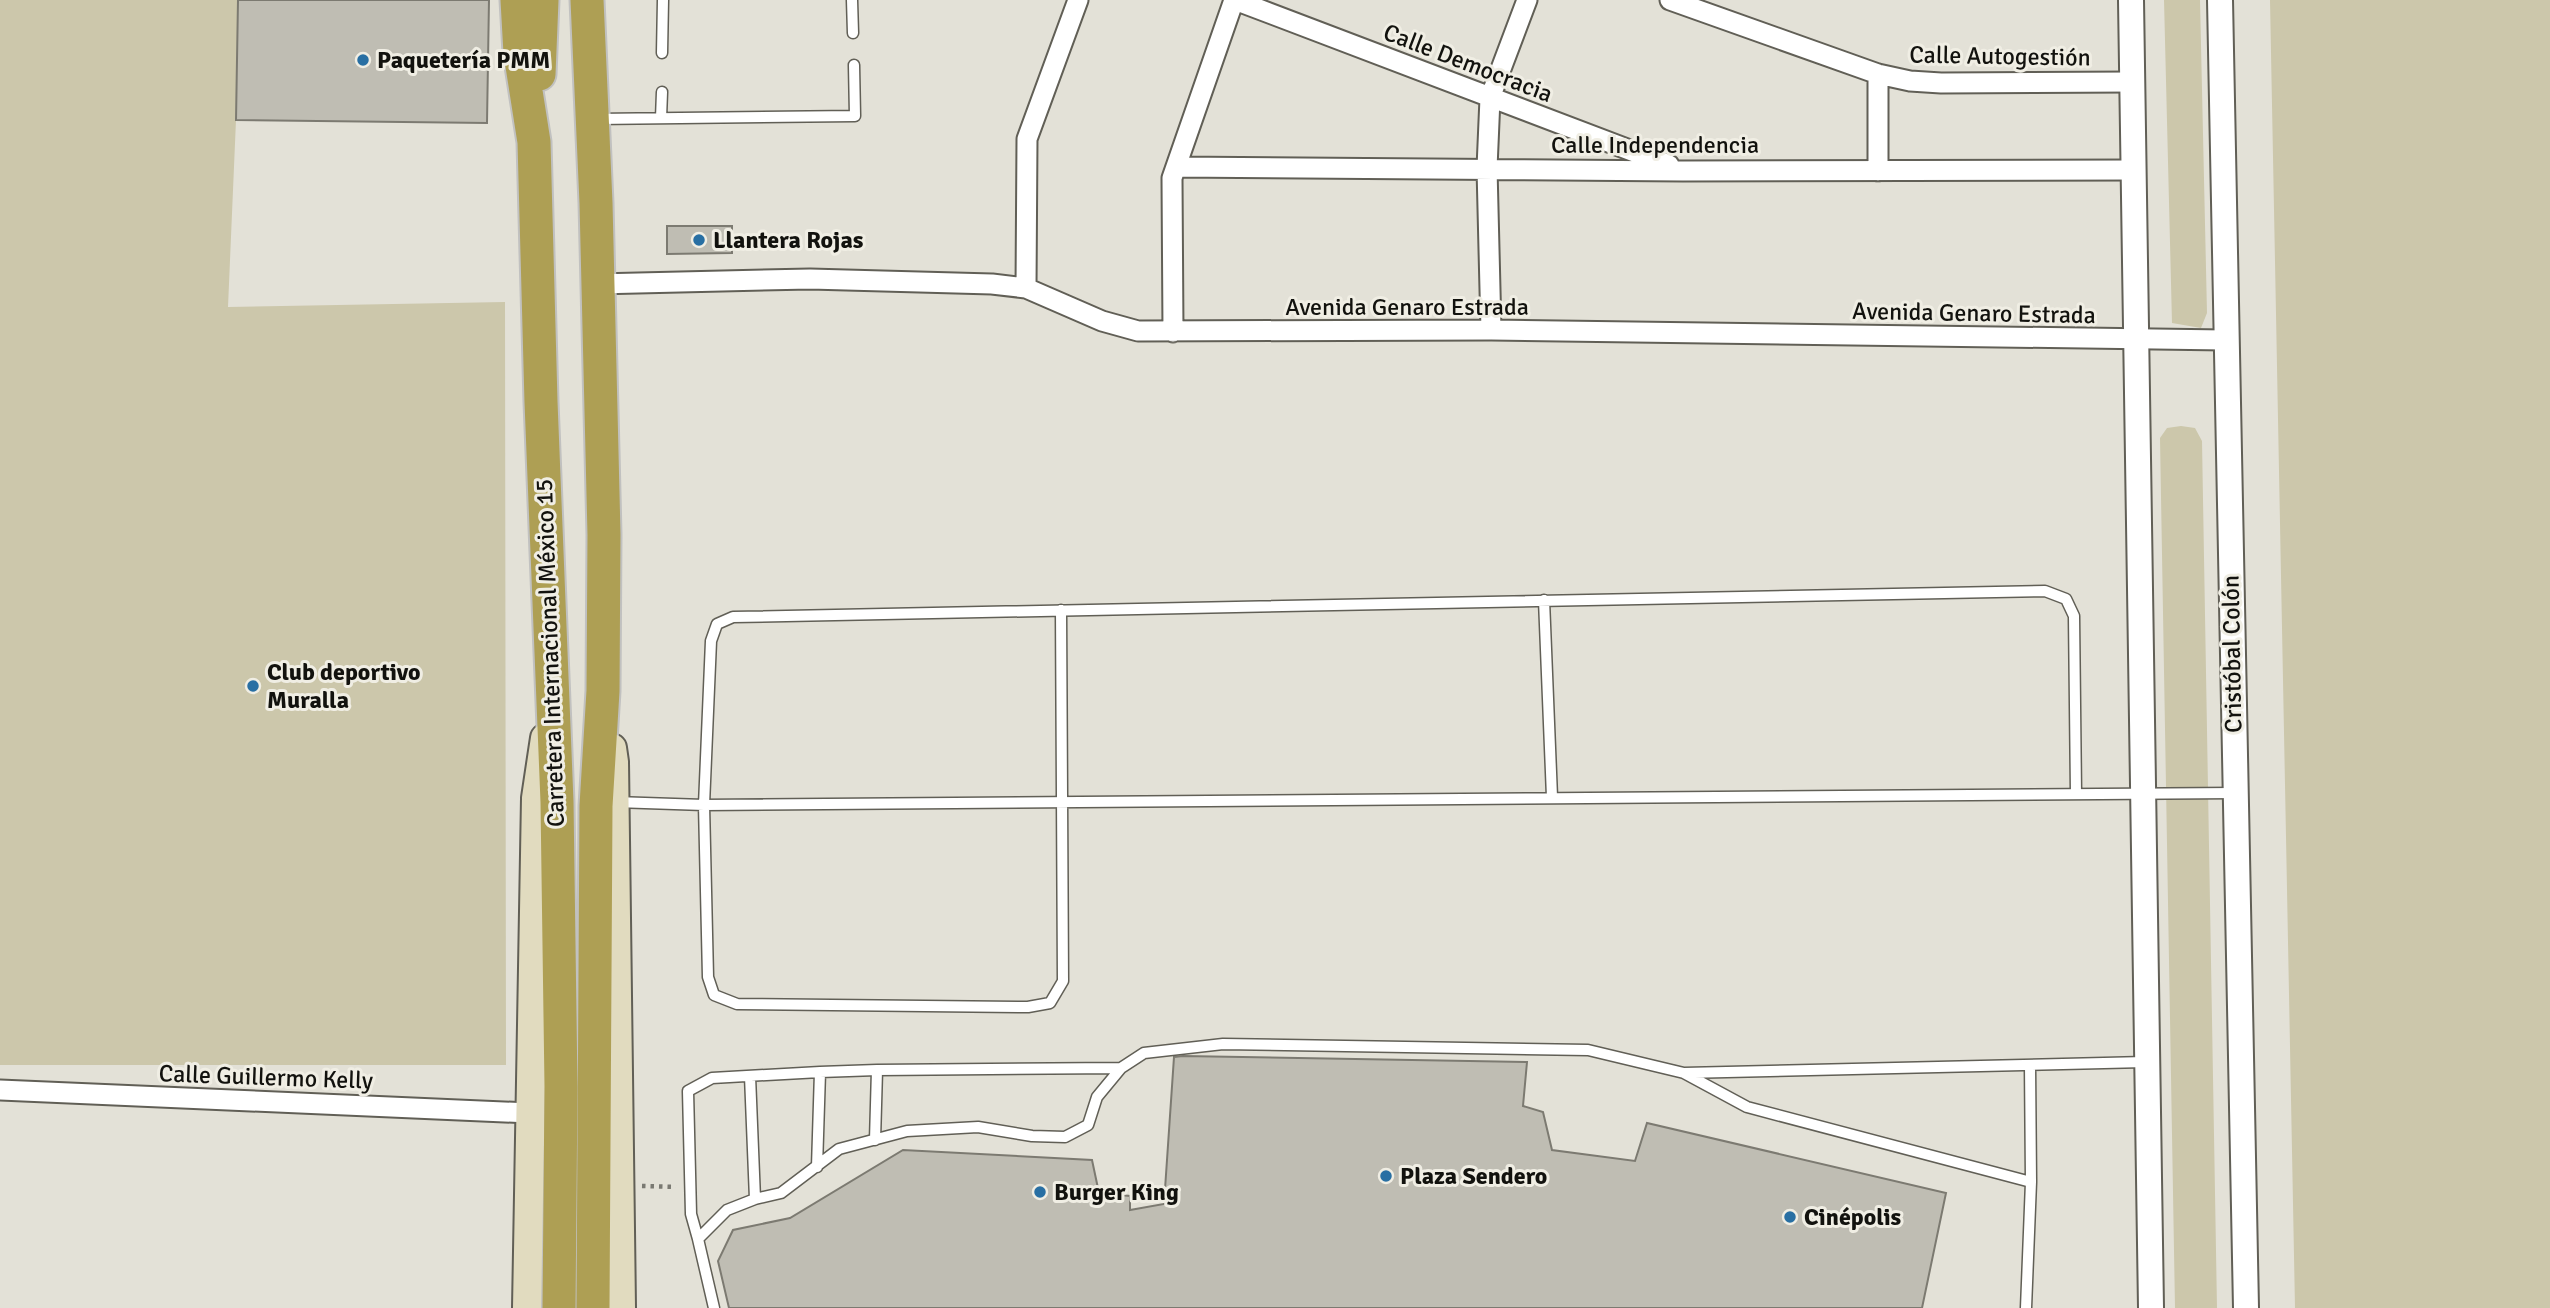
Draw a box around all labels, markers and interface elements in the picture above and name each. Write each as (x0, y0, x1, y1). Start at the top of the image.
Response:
street label: Calle Democracia (1379, 17, 1557, 109)
street label: Calle Autogestión (1909, 39, 2091, 73)
place label: Paquetería PMM (377, 45, 550, 75)
marker: Paquetería PMM (355, 52, 371, 68)
street label: Calle Independencia (1551, 130, 1759, 160)
place label: Llantera Rojas (713, 225, 864, 255)
marker: Llantera Rojas (691, 232, 707, 248)
street label: Avenida Genaro Estrada (1285, 292, 1529, 322)
street label: Avenida Genaro Estrada (1852, 296, 2096, 330)
street label: Carretera Internacional México 15 (529, 478, 571, 828)
street label: Cristóbal Colón (2216, 575, 2248, 733)
place label: Club deportivo Muralla (267, 657, 421, 715)
marker: Club deportivo Muralla (245, 678, 261, 694)
street label: Calle Guillermo Kelly (158, 1058, 374, 1096)
place label: Plaza Sendero (1400, 1161, 1547, 1191)
marker: Plaza Sendero (1378, 1168, 1394, 1184)
place label: Burger King (1054, 1177, 1179, 1207)
marker: Burger King (1032, 1184, 1048, 1200)
place label: Cinépolis (1804, 1202, 1902, 1232)
marker: Cinépolis (1782, 1209, 1798, 1225)

